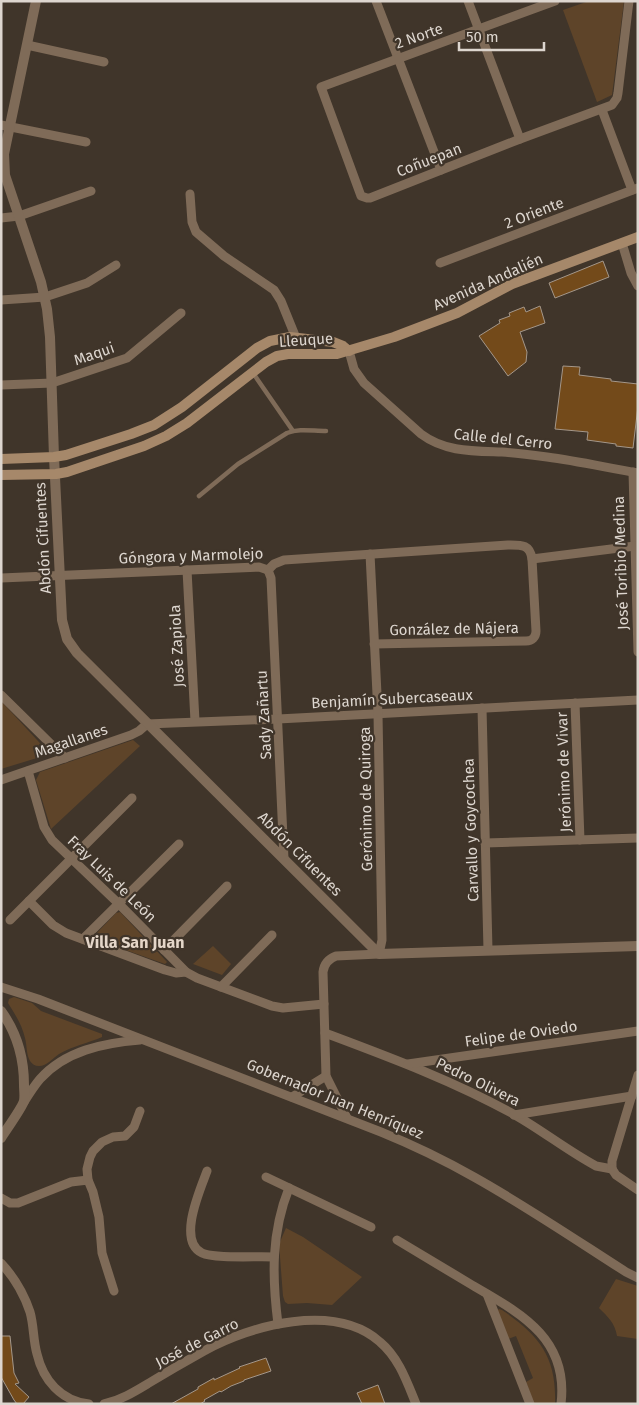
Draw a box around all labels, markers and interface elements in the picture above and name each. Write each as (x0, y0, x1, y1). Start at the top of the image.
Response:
street label: 2 Norte (393, 19, 445, 53)
scale bar (459, 20, 544, 52)
text: 50 m (466, 28, 499, 46)
street label: Coñuepan (394, 139, 464, 181)
street label: 2 Oriente (502, 193, 566, 233)
street label: Avenida Andalién (430, 250, 546, 314)
street label: Lleuque (278, 329, 334, 351)
street label: Maqui (71, 339, 117, 369)
street label: Calle del Cerro (453, 425, 553, 453)
street label: Abdón Cifuentes (31, 482, 55, 594)
street label: José Toribio Medina (610, 496, 632, 630)
street label: Góngora y Marmolejo (118, 544, 264, 568)
street label: José Zapiola (166, 604, 188, 688)
street label: González de Nájera (389, 619, 519, 639)
street label: Sady Zañartu (253, 670, 275, 760)
street label: Benjamín Subercaseaux (311, 686, 474, 712)
street label: Jerónimo de Vivar (553, 711, 575, 832)
street label: Magallanes (32, 720, 110, 762)
street label: Gerónimo de Quiroga (356, 727, 376, 871)
street label: Carvallo y Goycochea (460, 758, 482, 902)
street label: Abdón Cifuentes (254, 808, 346, 900)
street label: Fray Luis de León (64, 832, 160, 926)
district label: Villa San Juan (85, 933, 184, 952)
street label: Felipe de Oviedo (463, 1017, 579, 1051)
street label: Pedro Olivera (433, 1054, 523, 1110)
street label: Gobernador Juan Henríquez (244, 1055, 427, 1143)
street label: José de Garro (152, 1314, 242, 1372)

